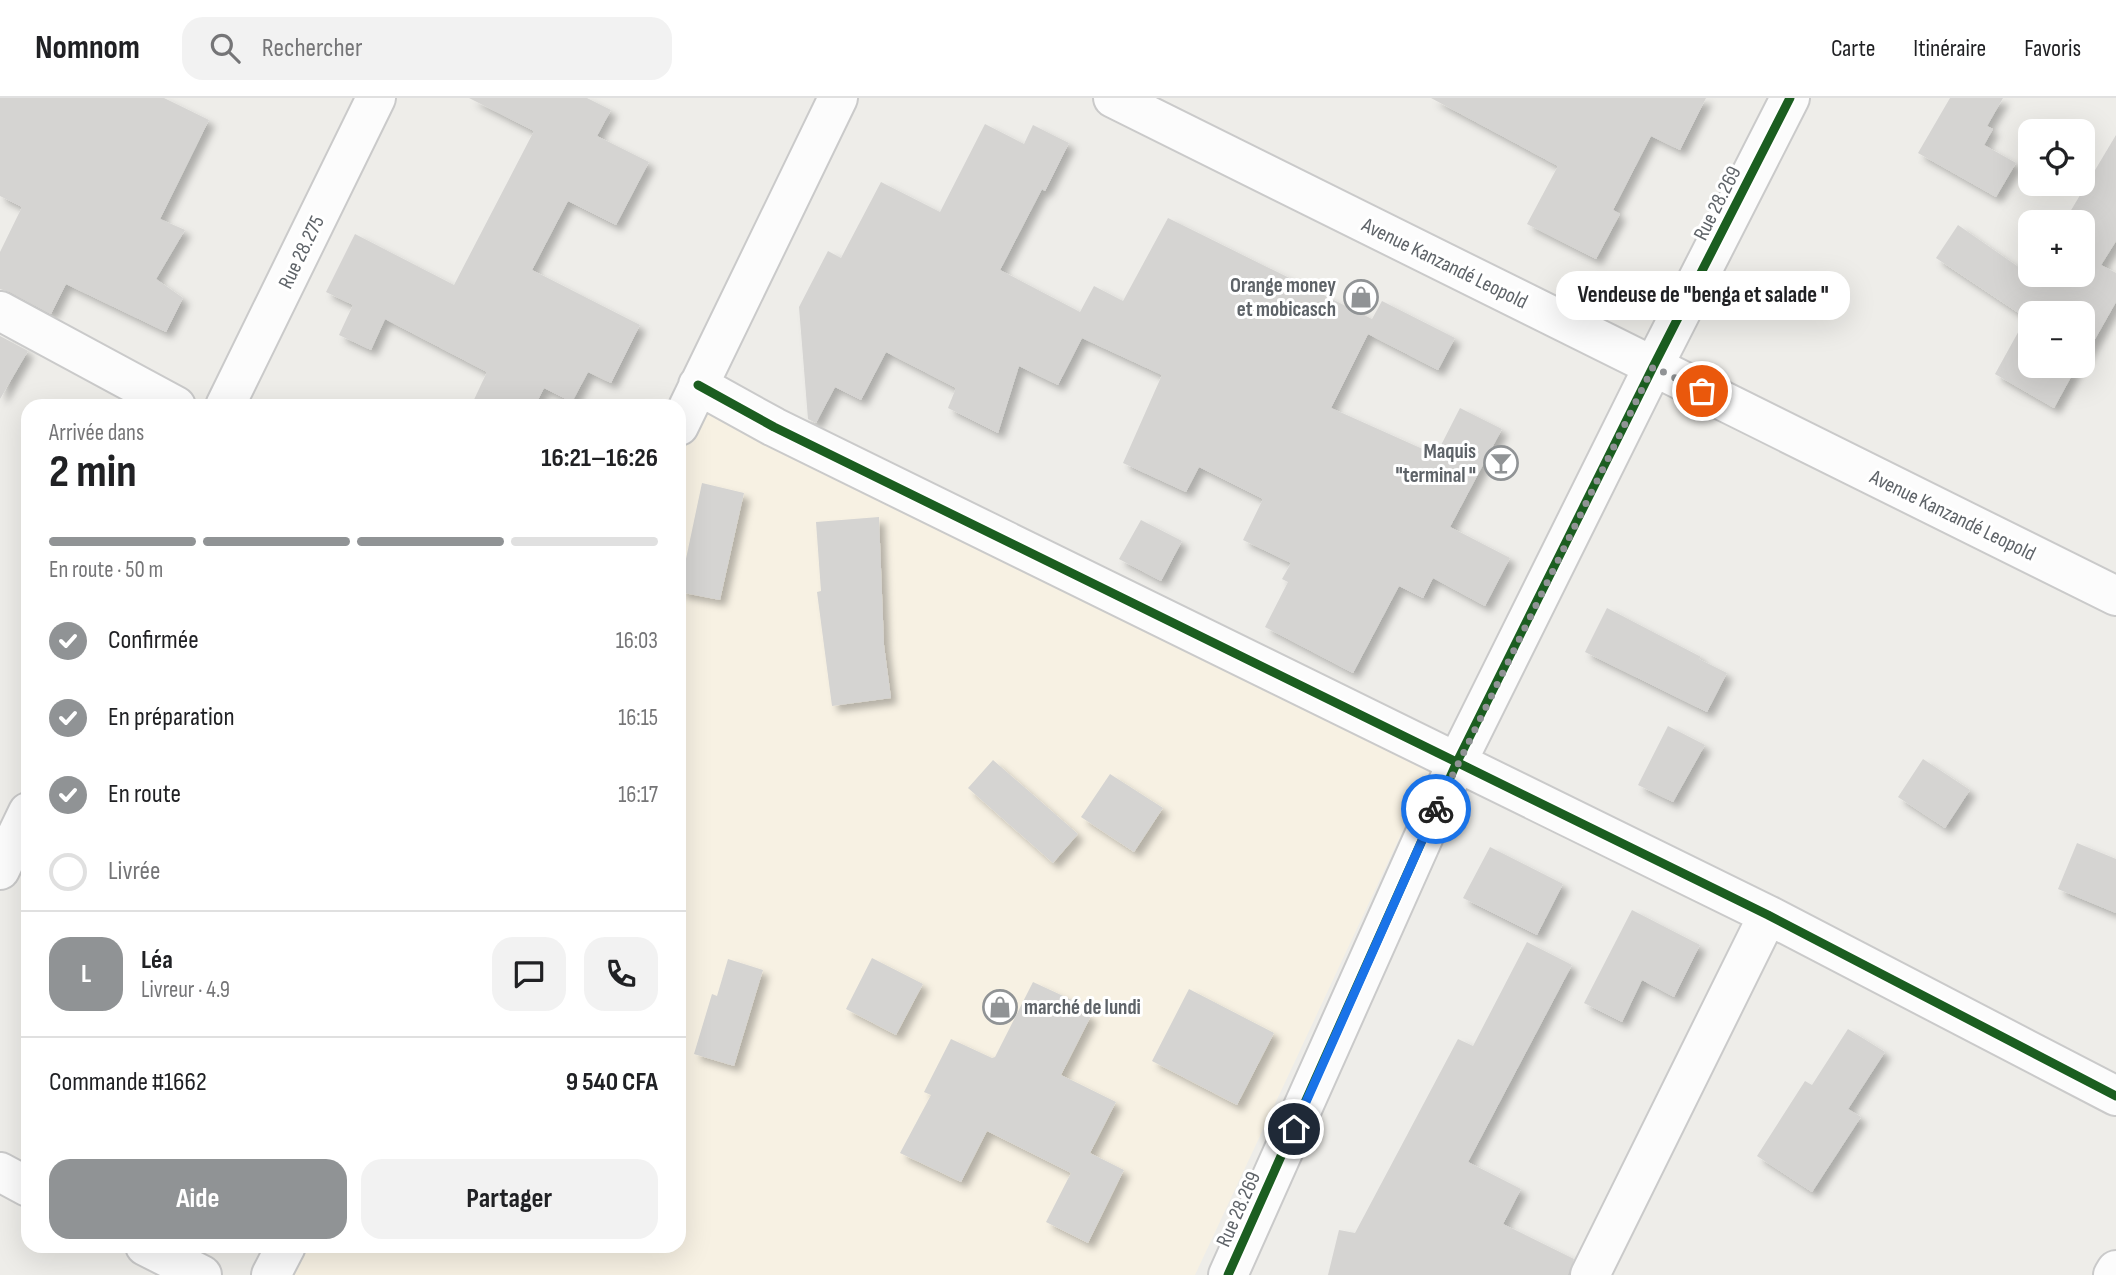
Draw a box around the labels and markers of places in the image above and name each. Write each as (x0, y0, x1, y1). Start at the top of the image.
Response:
callout: Vendeuse de "benga et salade " (1555, 272, 1849, 321)
place label: Orange money et mobicasch (1230, 273, 1336, 322)
shop icon: Orange money et mobicasch (1342, 278, 1380, 316)
pin (1672, 361, 1732, 421)
place label: Maquis "terminal " (1395, 439, 1476, 488)
bar icon: Maquis "terminal " (1482, 444, 1520, 482)
shop icon: marché de lundi (981, 988, 1019, 1026)
place label: marché de lundi (1024, 995, 1141, 1020)
pin (1264, 1099, 1324, 1159)

